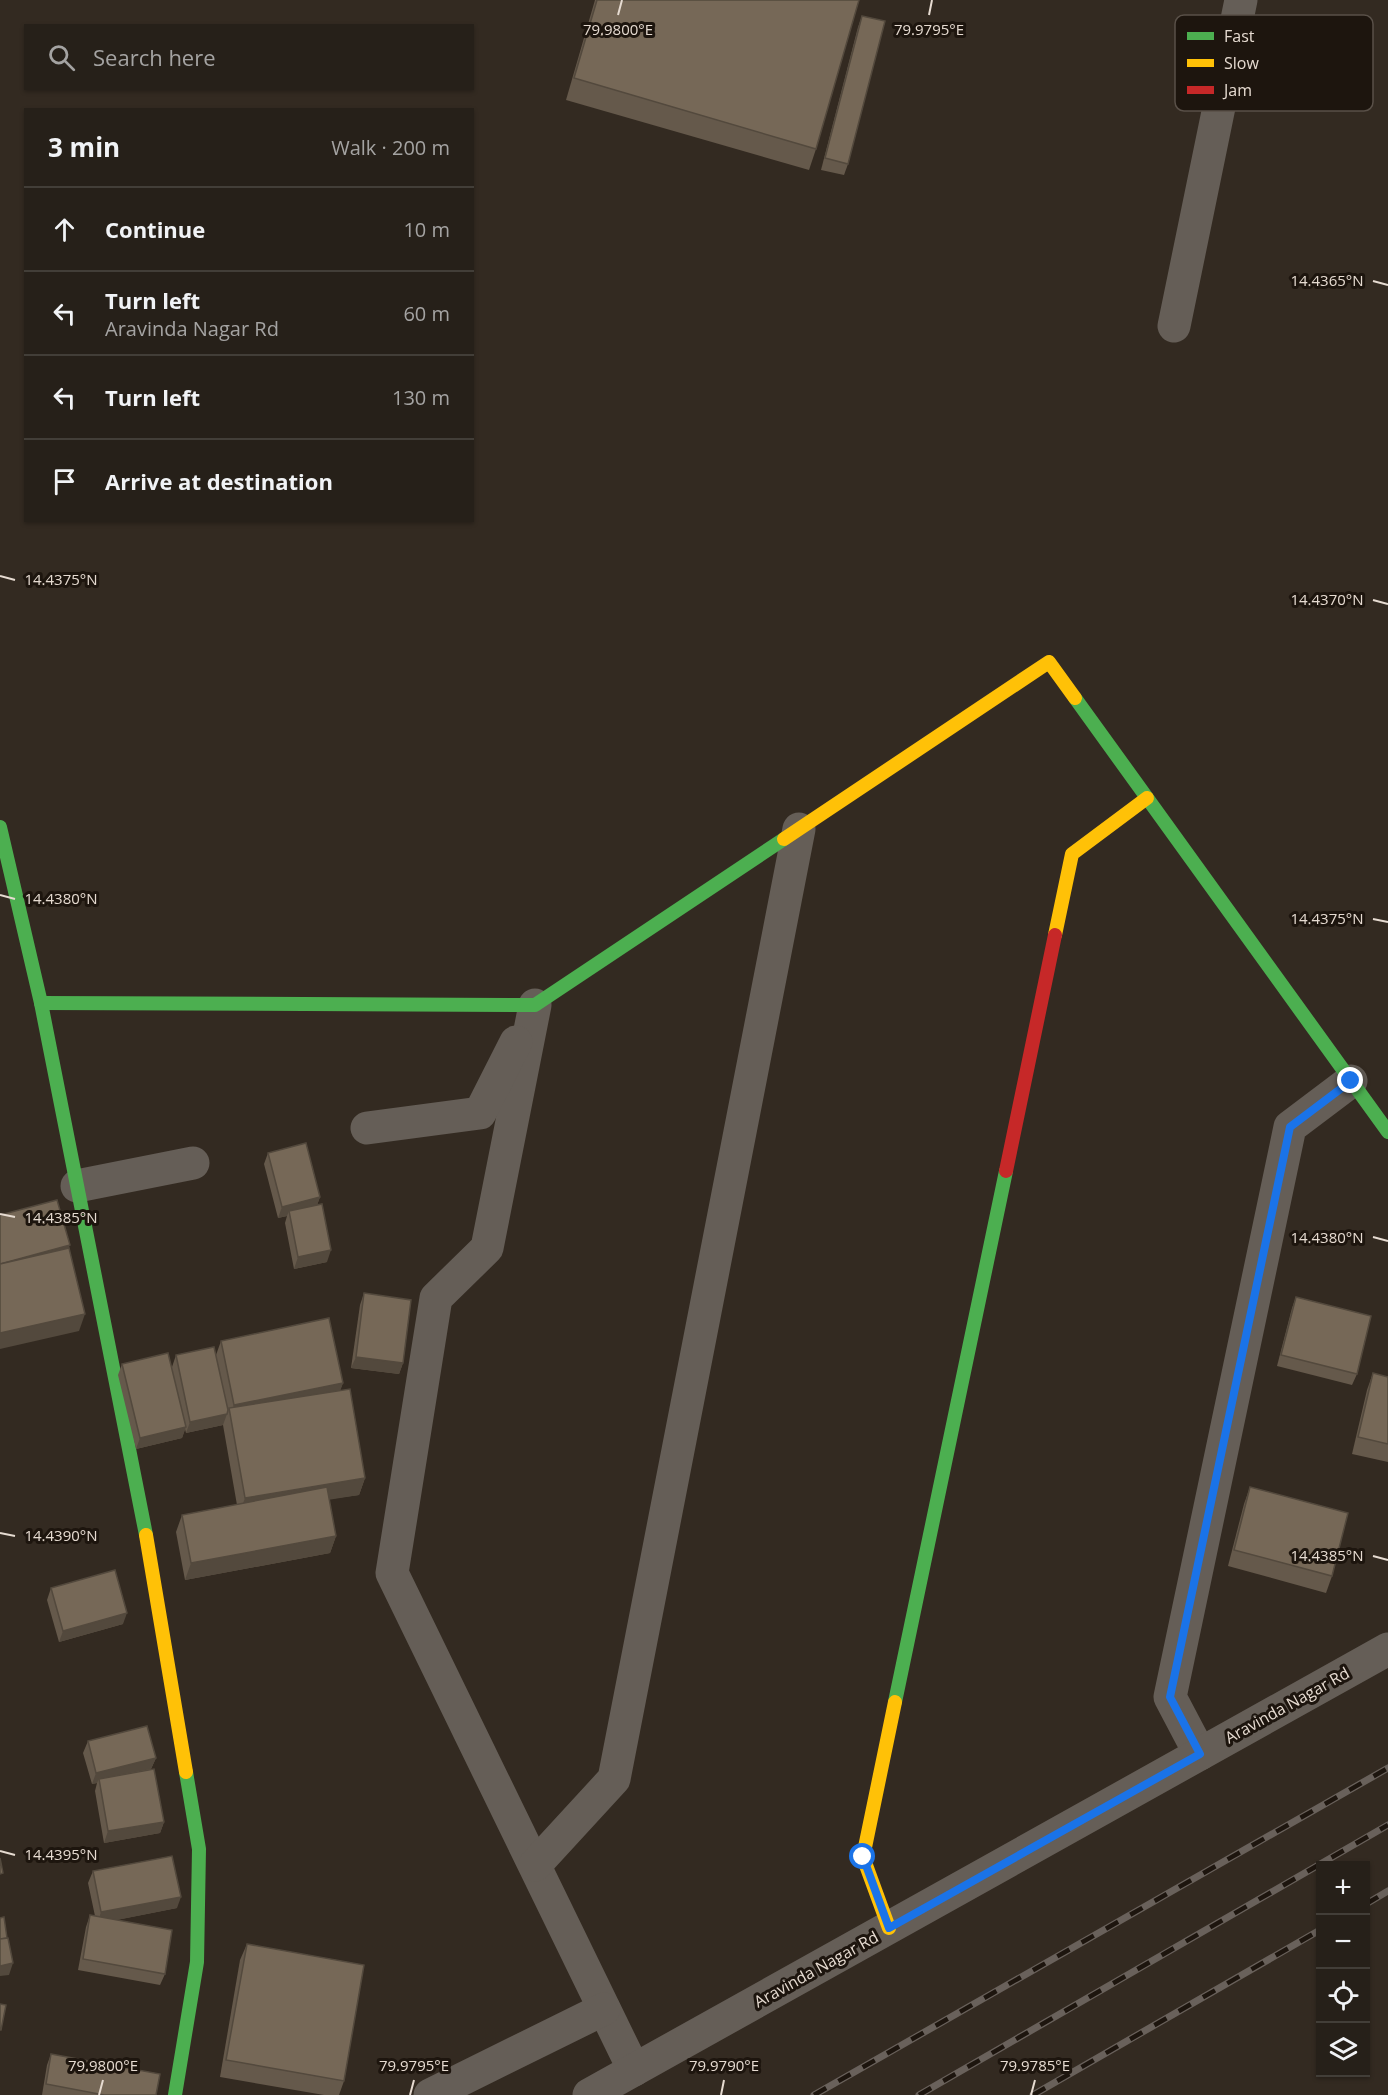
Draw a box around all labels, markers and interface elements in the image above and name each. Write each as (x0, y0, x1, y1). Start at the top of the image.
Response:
legend (1175, 15, 1373, 111)
text: 79.9800°E (583, 19, 653, 39)
text: 79.9795°E (894, 19, 964, 39)
search box (24, 24, 474, 90)
text: Fast (1224, 25, 1255, 47)
icon: search (45, 41, 78, 74)
text: Search here (93, 42, 216, 72)
text: Slow (1224, 52, 1259, 74)
text: Jam (1222, 79, 1252, 101)
text: 3 min (48, 129, 120, 165)
text: Walk · 200 m (331, 134, 450, 161)
icon: ahead (48, 213, 81, 246)
text: Continue (105, 214, 205, 244)
text: 10 m (403, 216, 450, 243)
text: 14.4365°N (1290, 270, 1364, 290)
text: Turn left (105, 285, 200, 315)
icon: left (48, 297, 81, 330)
text: 60 m (403, 300, 450, 327)
text: Aravinda Nagar Rd (105, 315, 279, 342)
icon: left (48, 381, 81, 414)
text: Turn left (105, 382, 200, 412)
text: 130 m (392, 384, 450, 411)
icon: arrive (48, 465, 81, 498)
text: Arrive at destination (105, 466, 333, 496)
text: 14.4375°N (24, 569, 98, 589)
text: 14.4370°N (1290, 589, 1364, 609)
text: 14.4380°N (24, 888, 98, 908)
text: 14.4375°N (1290, 908, 1364, 928)
route end (1337, 1067, 1363, 1093)
text: 14.4385°N (24, 1207, 98, 1227)
text: 14.4380°N (1290, 1227, 1364, 1247)
text: 14.4390°N (24, 1525, 98, 1545)
text: 14.4385°N (1290, 1545, 1364, 1565)
street label: Aravinda Nagar Rd (1221, 1662, 1353, 1748)
route start (849, 1843, 875, 1869)
text: 14.4395°N (24, 1844, 98, 1864)
map controls (1316, 1861, 1370, 2077)
button: + (1316, 1861, 1370, 1915)
button: − (1316, 1915, 1370, 1969)
street label: Aravinda Nagar Rd (750, 1926, 882, 2012)
button: locate (1316, 1969, 1370, 2023)
button: layers (1316, 2023, 1370, 2077)
text: 79.9800°E (68, 2055, 138, 2075)
text: 79.9795°E (379, 2055, 449, 2075)
text: 79.9790°E (689, 2055, 759, 2075)
text: 79.9785°E (1000, 2055, 1070, 2075)

